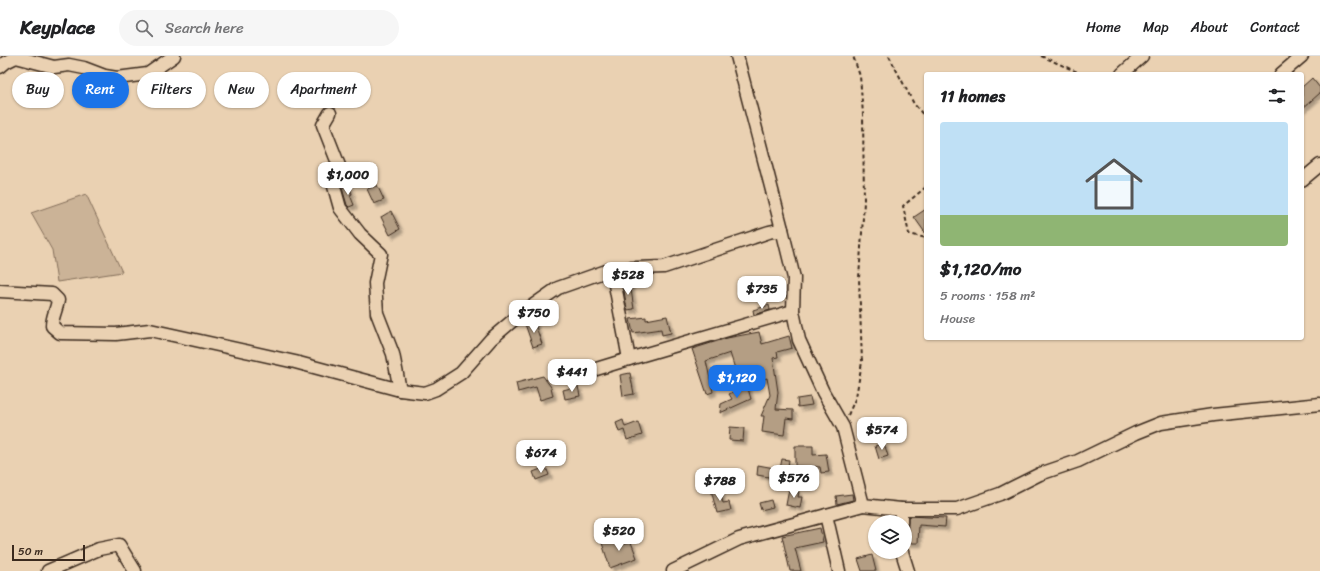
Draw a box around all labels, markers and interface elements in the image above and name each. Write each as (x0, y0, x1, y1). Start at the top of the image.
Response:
search box (119, 10, 399, 46)
text: Keyplace (20, 11, 95, 44)
text: Search here (165, 15, 244, 41)
text: Home (1086, 15, 1121, 40)
text: Map (1143, 15, 1169, 40)
text: About (1191, 15, 1228, 40)
text: Contact (1250, 15, 1300, 40)
icon: search (133, 17, 155, 39)
chip: Buy (12, 72, 64, 108)
chip: Rent (72, 72, 129, 108)
chip: Filters (137, 72, 206, 108)
chip: New (214, 72, 269, 108)
chip: Apartment (277, 72, 371, 108)
text: 11 homes (940, 81, 1005, 111)
icon: filters (1266, 85, 1288, 107)
icon: home (1078, 148, 1150, 220)
pin: $1,000 (315, 162, 381, 196)
text: $1,000 (327, 163, 369, 186)
text: $1,120/mo (940, 254, 1021, 284)
pin: $528 (604, 262, 652, 296)
text: $528 (612, 263, 644, 286)
pin: $735 (738, 276, 786, 310)
text: $735 (746, 277, 778, 300)
text: 5 rooms · 158 m² (940, 284, 1035, 307)
pin: $750 (510, 300, 558, 334)
text: $750 (518, 301, 550, 324)
text: House (940, 307, 975, 330)
pin: $441 (548, 359, 596, 393)
text: $441 (557, 360, 587, 383)
pin: $1,120 (704, 365, 770, 399)
text: $1,120 (717, 366, 757, 389)
pin: $574 (858, 417, 906, 451)
text: $574 (866, 418, 898, 441)
pin: $674 (517, 440, 565, 474)
text: $674 (525, 441, 557, 464)
pin: $576 (770, 465, 818, 499)
text: $576 (778, 466, 810, 489)
pin: $788 (696, 468, 744, 502)
text: $788 (704, 469, 736, 492)
map controls (868, 515, 912, 559)
button: layers (868, 515, 912, 559)
pin: $520 (595, 518, 643, 552)
text: $520 (603, 519, 635, 542)
text: 50 m (18, 542, 43, 561)
scale bar (12, 543, 85, 562)

